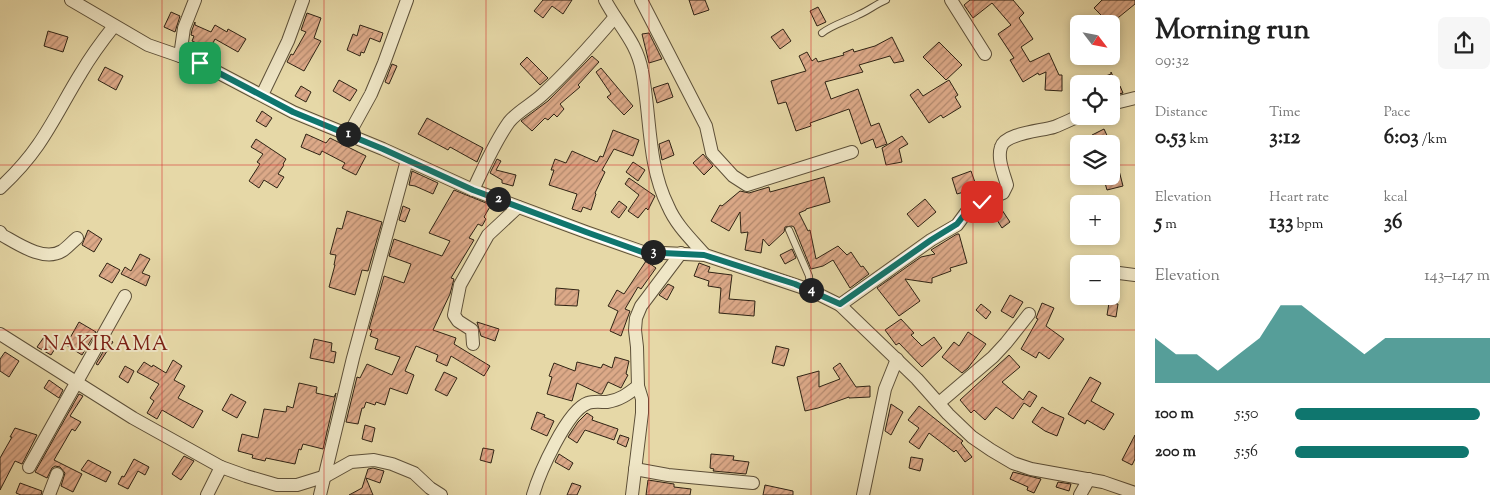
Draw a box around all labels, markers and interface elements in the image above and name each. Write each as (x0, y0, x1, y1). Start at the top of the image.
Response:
text: Morning run (1155, 11, 1310, 51)
north arrow (1070, 15, 1120, 65)
map controls (1070, 15, 1120, 305)
button: share (1438, 17, 1490, 69)
pin (179, 42, 221, 84)
icon: arrive (186, 49, 214, 77)
text: 09:32 (1155, 50, 1189, 73)
button: locate (1070, 75, 1120, 125)
text: Distance (1155, 103, 1208, 123)
text: Time (1269, 103, 1300, 123)
text: Pace (1384, 103, 1410, 123)
pin: 1 (336, 122, 360, 146)
text: 0.53 (1155, 123, 1187, 153)
text: 3:12 (1269, 123, 1300, 153)
text: 6:03 (1384, 123, 1419, 153)
text: 1 (346, 124, 351, 144)
text: km (1187, 130, 1209, 150)
text: /km (1419, 130, 1447, 150)
button: layers (1070, 135, 1120, 185)
pin (961, 181, 1003, 223)
pin: 2 (486, 186, 510, 212)
icon: check (968, 188, 996, 216)
text: Elevation (1155, 188, 1212, 208)
text: Heart rate (1269, 188, 1329, 208)
text: kcal (1384, 188, 1408, 208)
text: 2 (495, 189, 502, 209)
button: + (1070, 195, 1120, 245)
text: 5 (1155, 208, 1162, 238)
text: 133 (1269, 208, 1293, 238)
text: 36 (1384, 208, 1402, 238)
text: m (1162, 215, 1177, 235)
text: bpm (1293, 215, 1323, 235)
pin: 3 (640, 240, 666, 264)
text: 3 (651, 242, 656, 262)
button: − (1070, 255, 1120, 305)
text: Elevation (1155, 265, 1220, 288)
text: 143–147 m (1424, 265, 1490, 288)
pin: 4 (798, 278, 824, 302)
text: 4 (808, 280, 815, 300)
district label: NAKIRAMA (43, 331, 169, 360)
text: 100 m (1155, 403, 1194, 426)
text: 5:50 (1235, 403, 1259, 426)
text: 200 m (1155, 441, 1196, 464)
text: 5:56 (1235, 441, 1258, 464)

